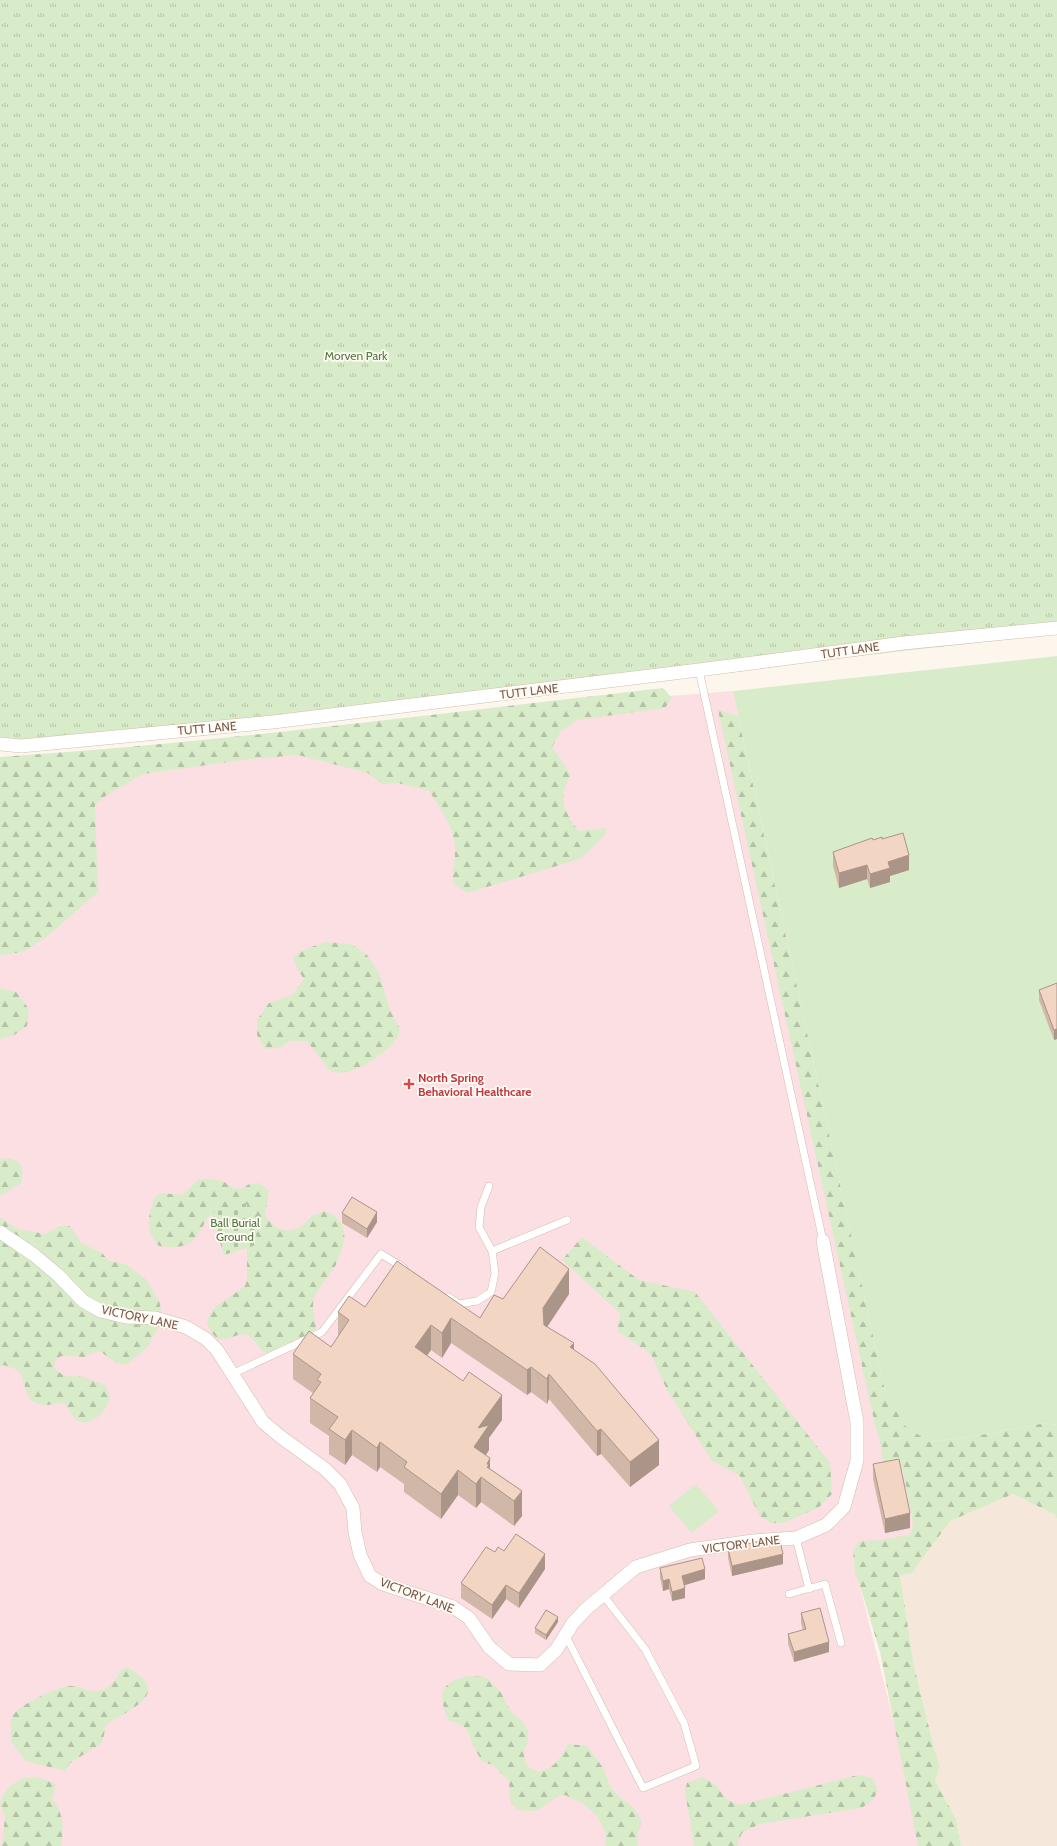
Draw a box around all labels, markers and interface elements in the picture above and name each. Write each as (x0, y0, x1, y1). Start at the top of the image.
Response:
park label: Morven Park (325, 348, 388, 363)
street label: TUTT LANE (820, 638, 881, 662)
street label: TUTT LANE (499, 680, 560, 702)
street label: TUTT LANE (177, 718, 237, 738)
place label: North Spring Behavioral Healthcare (418, 1070, 532, 1099)
marker: North Spring Behavioral Healthcare (403, 1078, 415, 1090)
park label: Ball Burial Ground (210, 1215, 260, 1244)
street label: VICTORY LANE (100, 1302, 180, 1333)
street label: VICTORY LANE (701, 1532, 781, 1556)
street label: VICTORY LANE (378, 1574, 457, 1616)

